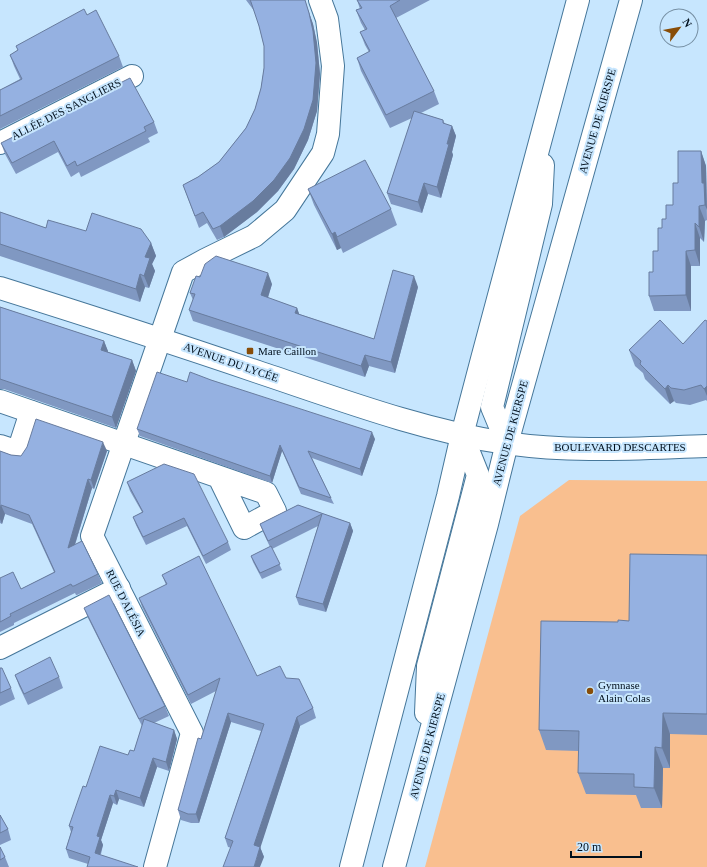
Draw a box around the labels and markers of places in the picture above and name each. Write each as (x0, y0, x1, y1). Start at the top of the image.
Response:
place label: Mare Caillon (258, 345, 317, 357)
marker: Mare Caillon (245, 346, 255, 356)
place label: Gymnase Alain Colas (598, 679, 650, 704)
marker: Gymnase Alain Colas (585, 686, 595, 696)

